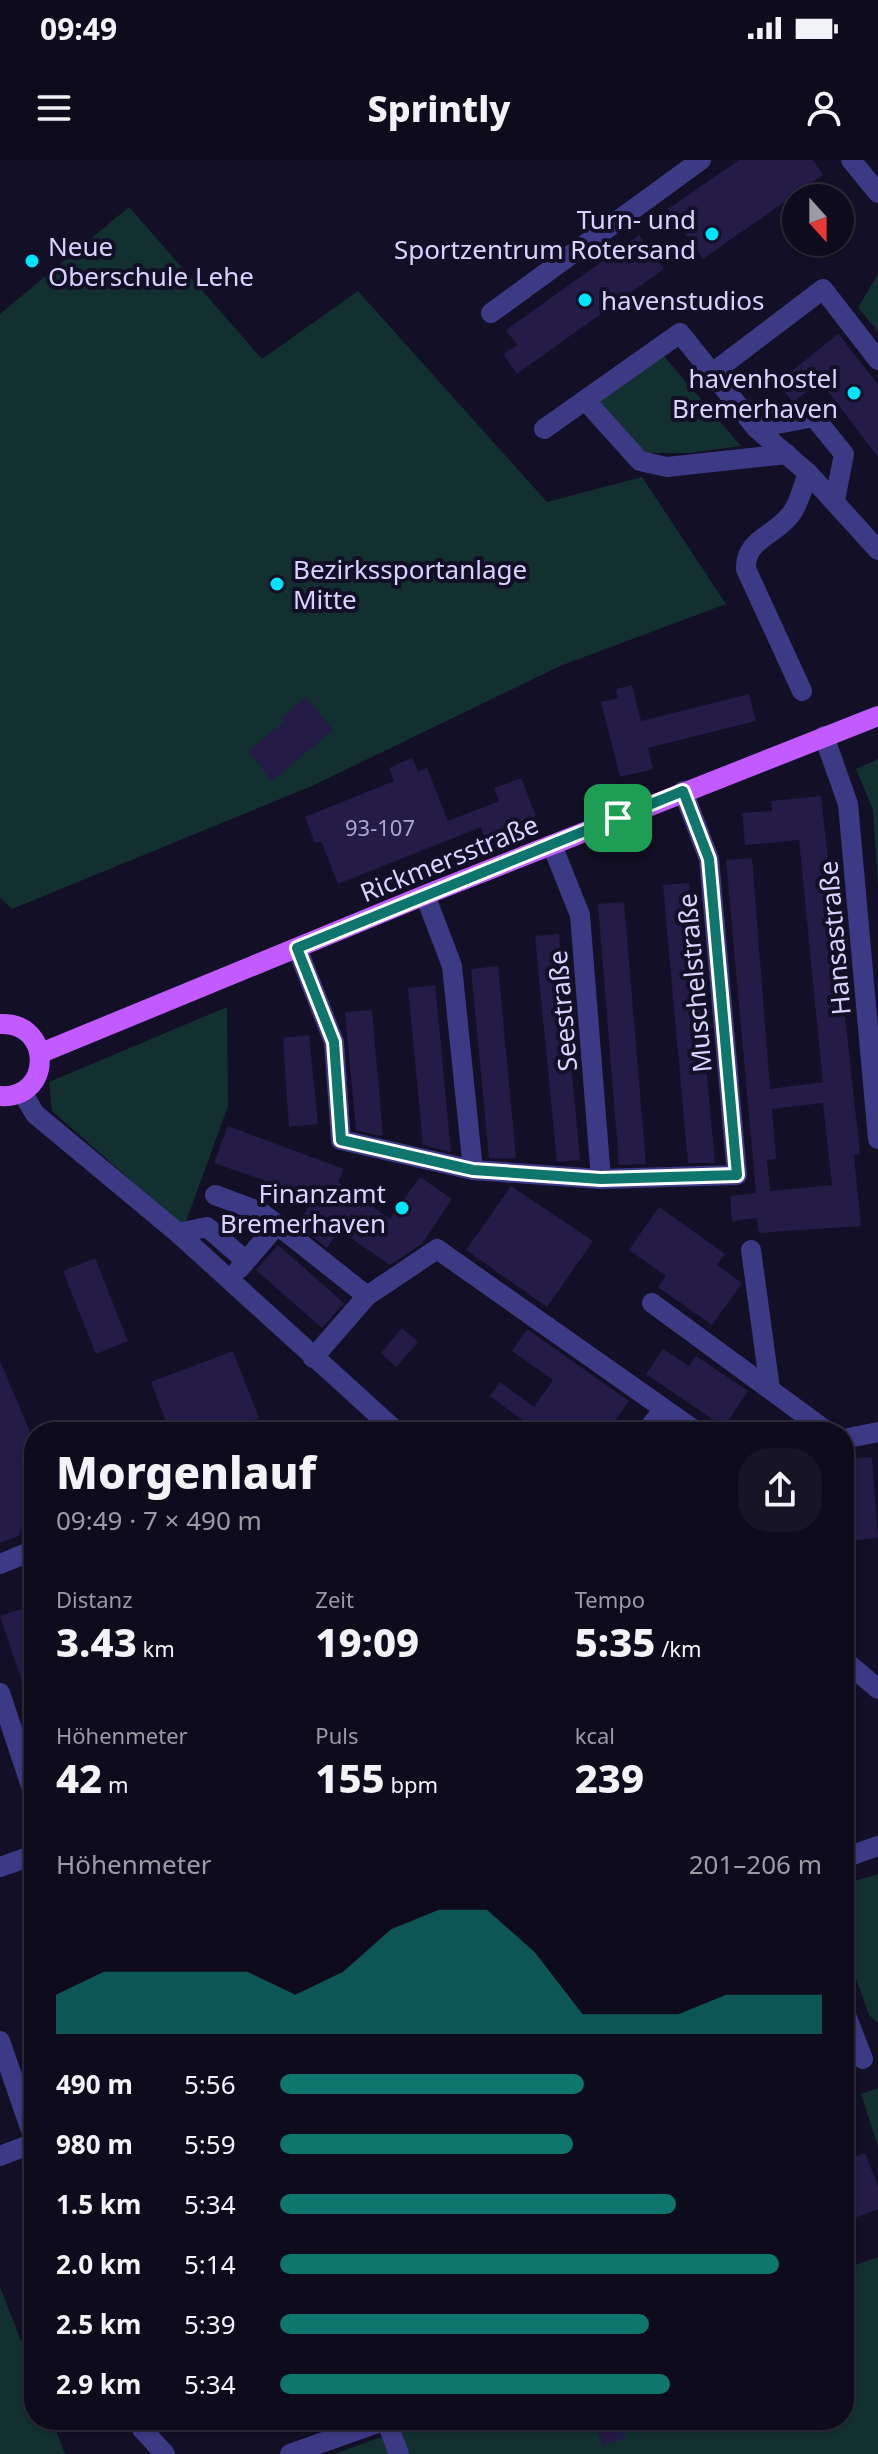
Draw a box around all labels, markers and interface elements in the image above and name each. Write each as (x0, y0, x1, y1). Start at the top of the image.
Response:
text: 09:49 (40, 8, 117, 49)
text: Sprintly (368, 84, 510, 133)
icon: menu (32, 86, 76, 130)
icon: person (802, 86, 846, 130)
north arrow (782, 184, 854, 256)
map controls (782, 184, 854, 256)
place label: Turn- und Sportzentrum Rotersand (394, 201, 696, 267)
marker: Turn- und Sportzentrum Rotersand (703, 225, 721, 243)
place label: Neue Oberschule Lehe (48, 228, 254, 294)
marker: Neue Oberschule Lehe (23, 252, 41, 270)
place label: havenstudios (601, 282, 764, 318)
marker: havenstudios (576, 291, 594, 309)
place label: havenhostel Bremerhaven (672, 360, 838, 426)
marker: havenhostel Bremerhaven (845, 384, 863, 402)
place label: Bezirkssportanlage Mitte (293, 551, 527, 617)
marker: Bezirkssportanlage Mitte (268, 575, 286, 593)
pin (584, 784, 652, 852)
icon: arrive (596, 796, 640, 840)
street label: Rickmersstraße (355, 806, 543, 910)
house number: 93-107 (345, 812, 415, 842)
street label: Hansastraße (809, 859, 859, 1017)
street label: Muschelstraße (668, 892, 720, 1074)
street label: Seestraße (539, 949, 585, 1073)
place label: Finanzamt Bremerhaven (220, 1175, 386, 1241)
marker: Finanzamt Bremerhaven (393, 1199, 411, 1217)
text: Morgenlauf (56, 1442, 316, 1502)
button: share (738, 1448, 822, 1532)
text: 09:49 · 7 × 490 m (56, 1502, 262, 1538)
text: Distanz (56, 1584, 133, 1614)
text: Zeit (315, 1584, 354, 1614)
text: Tempo (575, 1584, 645, 1614)
text: 3.43 (56, 1614, 137, 1669)
text: 19:09 (315, 1614, 419, 1669)
text: 5:35 (575, 1614, 655, 1669)
text: km (137, 1633, 175, 1663)
text: /km (655, 1633, 702, 1663)
text: Höhenmeter (56, 1720, 188, 1750)
text: Puls (315, 1720, 358, 1750)
text: kcal (575, 1720, 615, 1750)
text: 42 (56, 1750, 102, 1805)
text: 155 (315, 1750, 385, 1805)
text: 239 (575, 1750, 644, 1805)
text: m (102, 1769, 129, 1799)
text: bpm (385, 1769, 438, 1799)
text: Höhenmeter (56, 1846, 212, 1882)
text: 201–206 m (689, 1846, 822, 1882)
text: 490 m (56, 2066, 133, 2102)
text: 5:56 (184, 2066, 236, 2102)
text: 980 m (56, 2126, 133, 2162)
text: 5:59 (184, 2126, 236, 2162)
text: 1.5 km (56, 2186, 141, 2222)
text: 5:34 (184, 2186, 236, 2222)
text: 2.0 km (56, 2246, 141, 2282)
text: 5:14 (184, 2246, 236, 2282)
text: 2.5 km (56, 2306, 141, 2342)
text: 5:39 (184, 2306, 236, 2342)
text: 2.9 km (56, 2366, 141, 2402)
text: 5:34 (184, 2366, 236, 2402)

